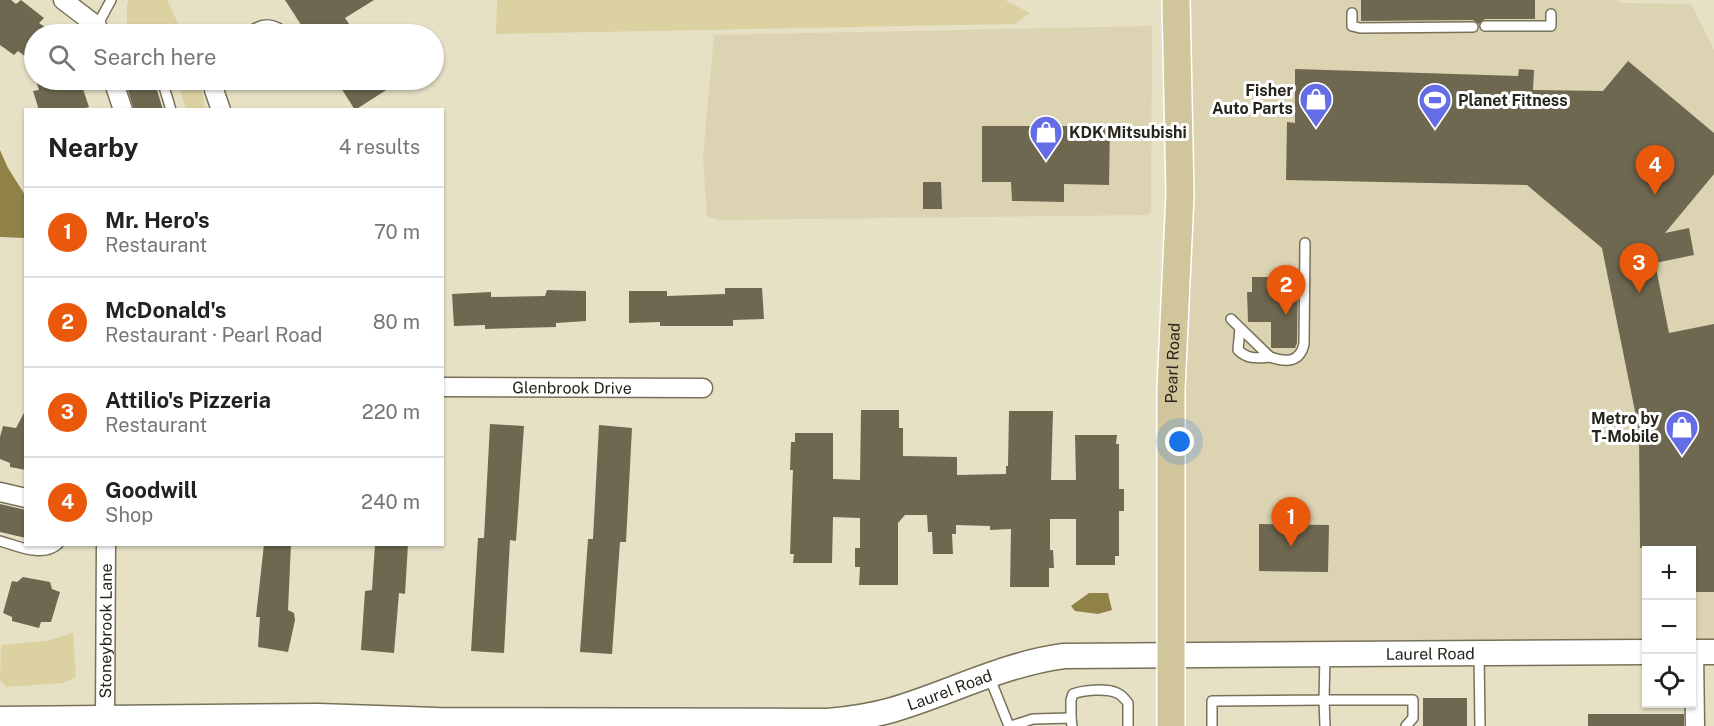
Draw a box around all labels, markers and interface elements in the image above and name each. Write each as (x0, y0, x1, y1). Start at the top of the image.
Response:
search box (24, 24, 444, 90)
icon: search (45, 41, 78, 74)
text: Search here (93, 44, 217, 70)
place label: Fisher Auto Parts (1212, 81, 1293, 118)
shop icon: Fisher Auto Parts (1298, 81, 1334, 128)
sports icon: Planet Fitness (1417, 82, 1453, 129)
place label: Planet Fitness (1458, 91, 1568, 110)
shop icon: KDK Mitsubishi (1028, 114, 1064, 161)
place label: KDK Mitsubishi (1069, 123, 1187, 142)
text: Nearby (48, 132, 138, 163)
text: 4 results (339, 135, 420, 159)
pin: 4 (1636, 146, 1674, 195)
text: Mr. Hero's (105, 207, 210, 233)
text: 1 (63, 220, 72, 244)
text: 70 m (374, 220, 420, 244)
text: Restaurant (105, 233, 207, 257)
pin: 3 (1620, 244, 1658, 293)
pin: 2 (1266, 266, 1306, 315)
text: McDonald's (105, 297, 226, 323)
text: 2 (61, 310, 74, 334)
text: 80 m (373, 310, 420, 334)
street label: Pearl Road (1161, 322, 1184, 403)
text: Restaurant · Pearl Road (105, 323, 322, 347)
street label: Glenbrook Drive (512, 378, 632, 397)
text: Attilio's Pizzeria (105, 387, 271, 413)
text: 3 (61, 400, 74, 424)
text: 220 m (362, 400, 420, 424)
place label: Metro by T-Mobile (1591, 409, 1659, 446)
shop icon: Metro by T-Mobile (1664, 409, 1700, 456)
text: Restaurant (105, 413, 207, 437)
your location (1165, 427, 1194, 456)
text: Goodwill (105, 477, 198, 503)
text: 4 (61, 490, 74, 514)
text: 240 m (361, 490, 420, 514)
pin: 1 (1272, 498, 1310, 547)
text: Shop (105, 503, 153, 527)
map controls (1642, 546, 1696, 708)
button: + (1642, 546, 1696, 600)
street label: Stoneybrook Lane (96, 563, 115, 699)
button: − (1642, 600, 1696, 654)
street label: Laurel Road (1386, 644, 1475, 663)
button: locate (1642, 654, 1696, 708)
street label: Laurel Road (905, 665, 994, 714)

